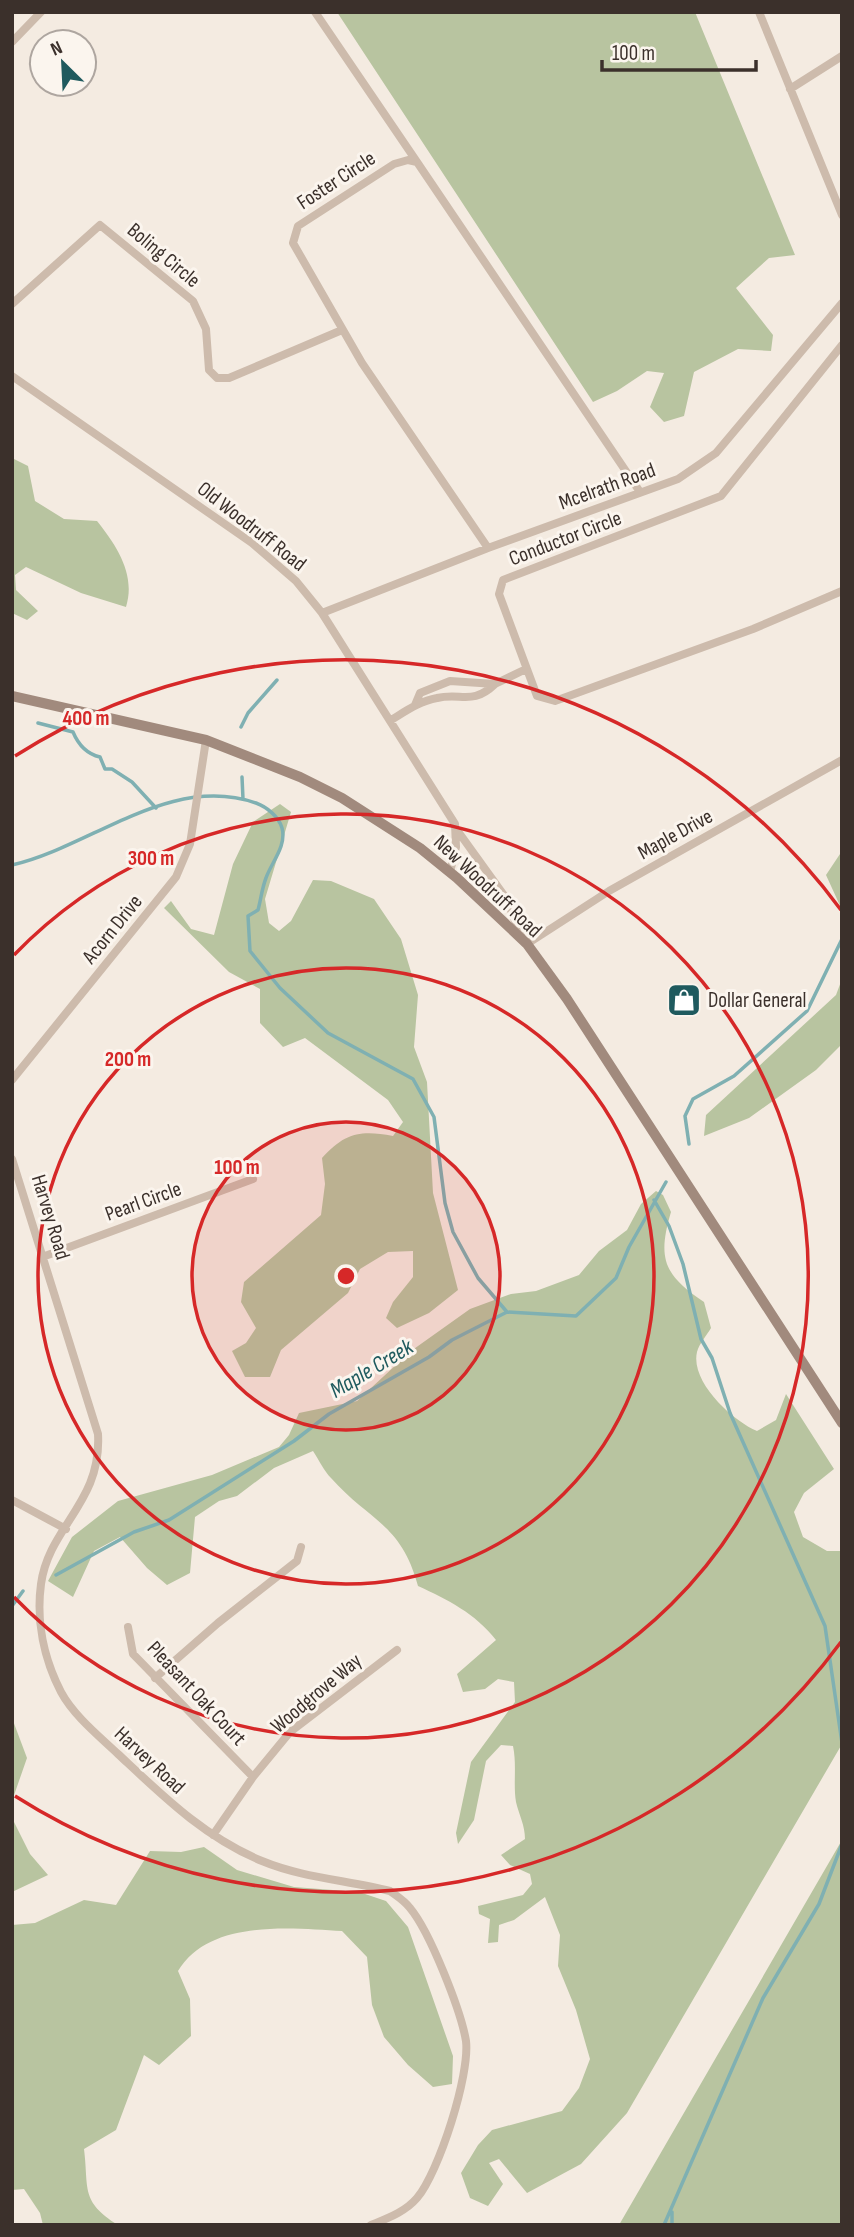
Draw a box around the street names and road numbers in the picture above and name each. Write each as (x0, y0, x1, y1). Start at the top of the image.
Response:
street label: Foster Circle (292, 146, 380, 215)
street label: Boling Circle (122, 218, 205, 293)
street label: Mcelrath Road (556, 458, 659, 515)
street label: Old Woodruff Road (192, 476, 311, 577)
street label: Conductor Circle (505, 506, 625, 571)
street label: Maple Drive (633, 804, 717, 865)
street label: New Woodruff Road (428, 830, 547, 943)
street label: Acorn Drive (76, 890, 148, 970)
street label: Harvey Road (26, 1172, 75, 1263)
street label: Pearl Circle (102, 1176, 185, 1227)
street label: Pleasant Oak Court (142, 1636, 251, 1751)
street label: Woodgrove Way (266, 1648, 367, 1739)
street label: Harvey Road (109, 1721, 190, 1799)

